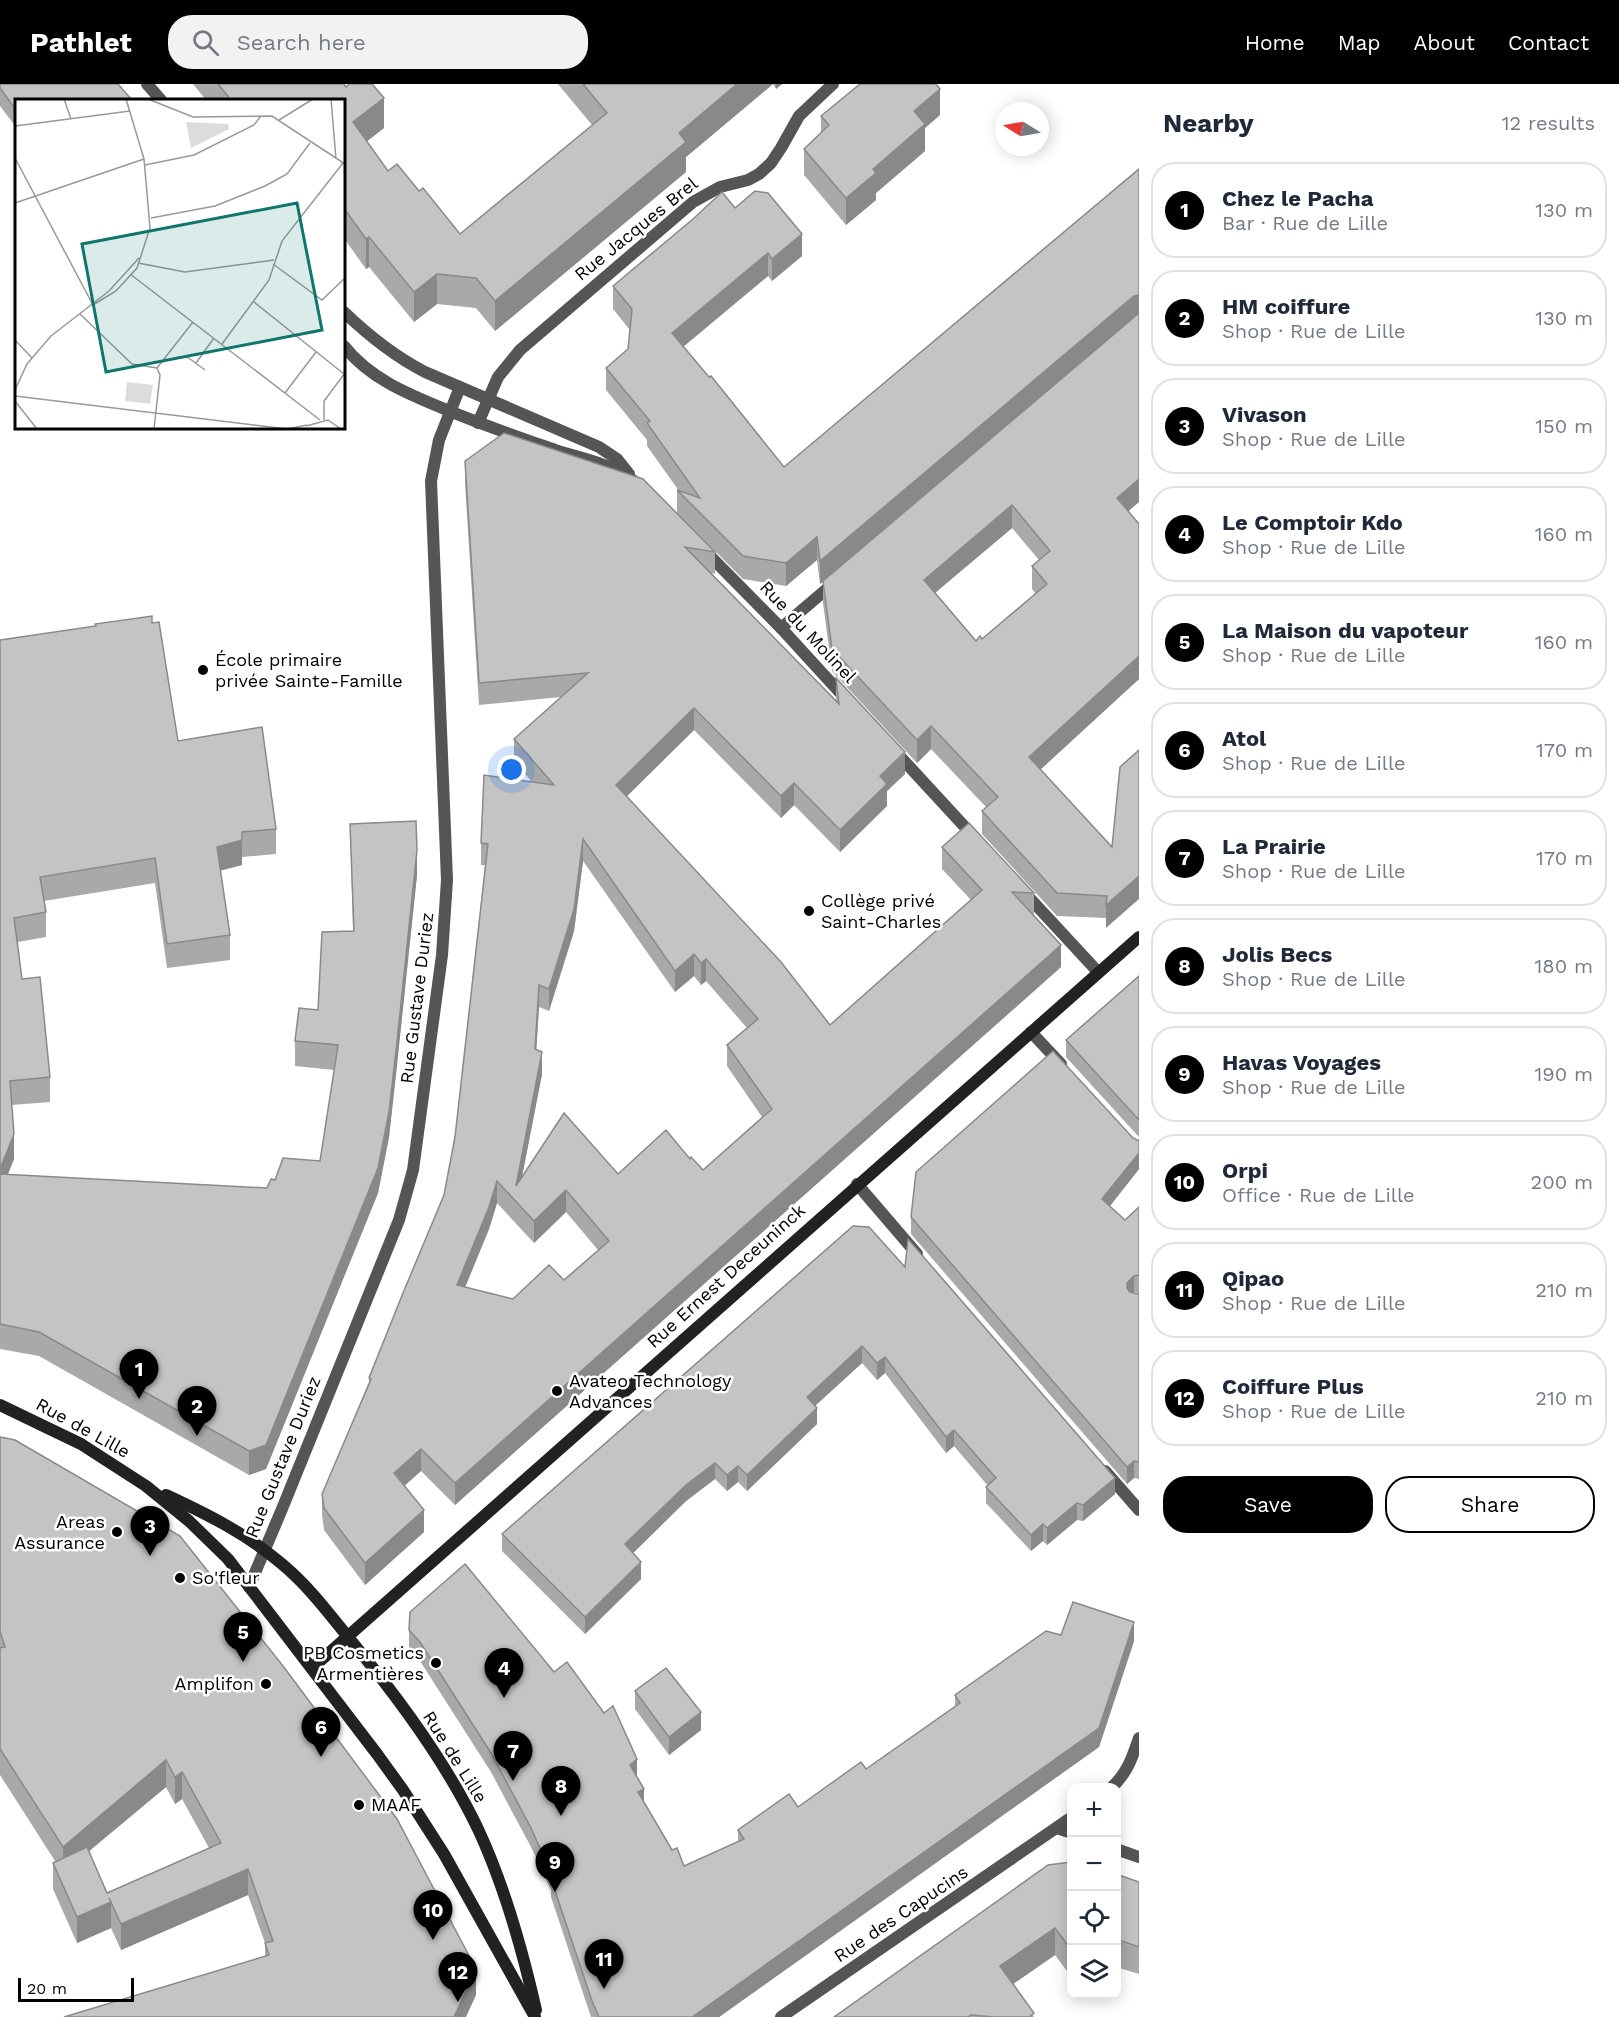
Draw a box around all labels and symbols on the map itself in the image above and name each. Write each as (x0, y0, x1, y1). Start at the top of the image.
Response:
inset map (15, 99, 345, 429)
north arrow (995, 102, 1049, 156)
street label: Rue Jacques Brel (570, 172, 702, 285)
street label: Rue du Molinel (756, 576, 861, 687)
place label: École primaire privée Sainte-Famille (215, 649, 403, 691)
marker: École primaire privée Sainte-Famille (196, 663, 210, 677)
your location (497, 755, 526, 784)
place label: Collège privé Saint-Charles (821, 890, 941, 932)
marker: Collège privé Saint-Charles (802, 904, 816, 918)
street label: Rue Gustave Duriez (396, 911, 437, 1085)
street label: Rue Ernest Deceuninck (642, 1199, 809, 1352)
pin: 1 (120, 1350, 158, 1399)
place label: Avateo Technology Advances (569, 1370, 732, 1412)
street label: Rue Gustave Duriez (240, 1373, 325, 1541)
marker: Avateo Technology Advances (550, 1384, 564, 1398)
pin: 2 (178, 1386, 216, 1436)
street label: Rue de Lille (33, 1393, 134, 1462)
pin: 3 (130, 1506, 170, 1556)
place label: Areas Assurance (14, 1511, 105, 1553)
marker: Areas Assurance (110, 1525, 124, 1539)
place label: So'fleur (192, 1567, 260, 1588)
marker: So'fleur (173, 1571, 187, 1585)
pin: 5 (224, 1612, 262, 1662)
place label: PB Cosmetics Armentières (303, 1642, 424, 1684)
pin: 4 (484, 1648, 524, 1698)
marker: PB Cosmetics Armentières (429, 1656, 443, 1670)
place label: Amplifon (175, 1673, 254, 1694)
marker: Amplifon (259, 1677, 273, 1691)
street label: Rue de Lille (419, 1707, 492, 1806)
pin: 6 (302, 1708, 340, 1757)
pin: 7 (494, 1732, 532, 1781)
pin: 8 (542, 1766, 580, 1816)
place label: MAAF (371, 1794, 421, 1815)
marker: MAAF (352, 1798, 366, 1812)
pin: 9 (536, 1842, 574, 1892)
street label: Rue des Capucins (830, 1861, 972, 1966)
pin: 10 (414, 1890, 452, 1940)
pin: 11 (584, 1940, 624, 1989)
pin: 12 (438, 1952, 478, 2002)
scale bar (18, 1975, 134, 2002)

